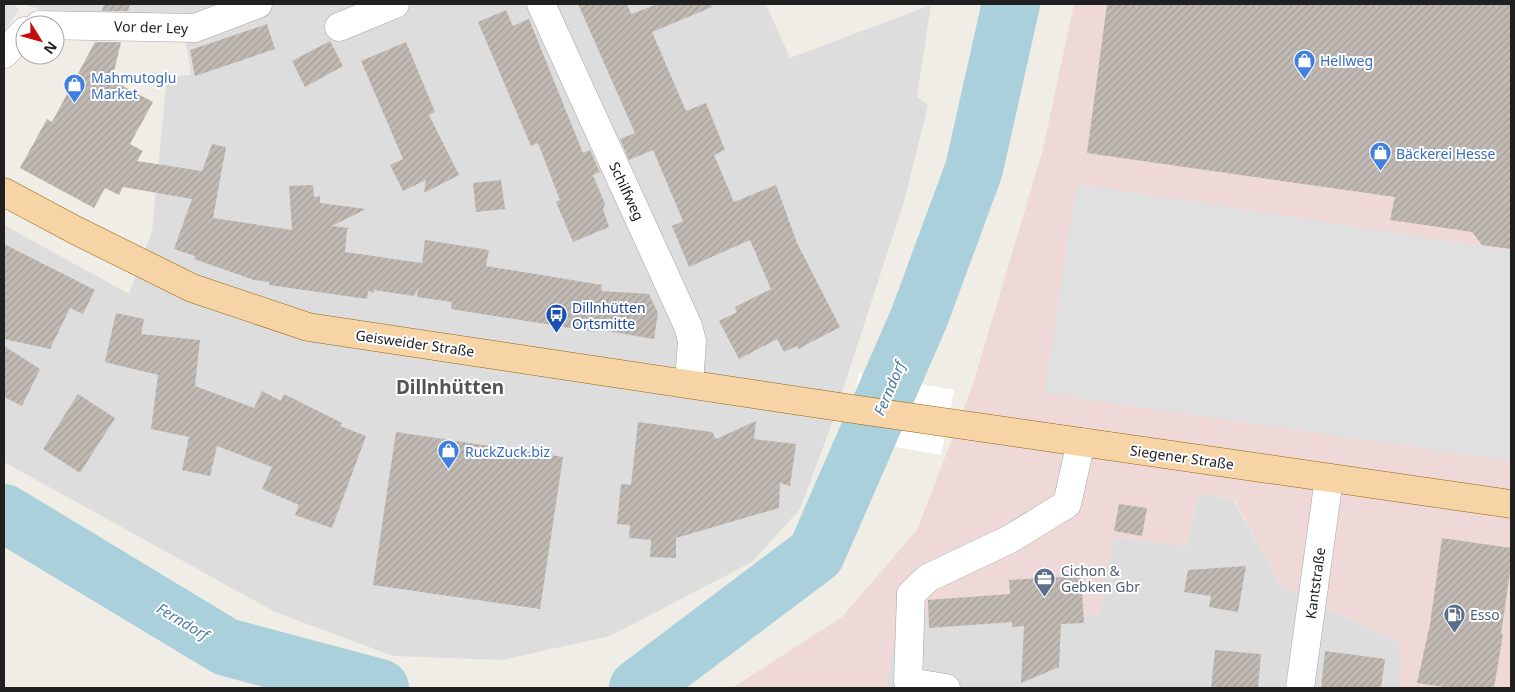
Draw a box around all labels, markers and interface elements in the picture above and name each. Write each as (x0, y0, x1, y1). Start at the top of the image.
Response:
north arrow (15, 15, 65, 65)
street label: Vor der Ley (114, 16, 189, 38)
text: N (40, 38, 62, 58)
shop icon: Hellweg (1292, 48, 1316, 79)
place label: Hellweg (1320, 51, 1373, 70)
place label: Mahmutoglu Market (91, 68, 176, 103)
shop icon: Mahmutoglu Market (63, 73, 87, 104)
shop icon: Bäckerei Hesse (1368, 141, 1392, 172)
place label: Bäckerei Hesse (1396, 144, 1495, 163)
street label: Schilfweg (605, 159, 649, 223)
place label: Dillnhütten Ortsmitte (572, 298, 646, 333)
bus stop icon: Dillnhütten Ortsmitte (544, 303, 568, 334)
street label: Geisweider Straße (354, 325, 476, 361)
water label: Ferndorf (869, 356, 910, 418)
district label: Dillnhütten (396, 374, 504, 400)
shop icon: RuckZuck.biz (437, 439, 461, 470)
street label: Siegener Straße (1129, 440, 1235, 474)
place label: RuckZuck.biz (465, 442, 550, 461)
street label: Kantstraße (1301, 546, 1329, 620)
place label: Cichon & Gebken Gbr (1061, 561, 1140, 596)
office icon: Cichon & Gebken Gbr (1033, 566, 1057, 597)
water label: Ferndorf (153, 598, 215, 645)
fuel station icon: Esso (1442, 602, 1466, 633)
place label: Esso (1470, 605, 1500, 624)

